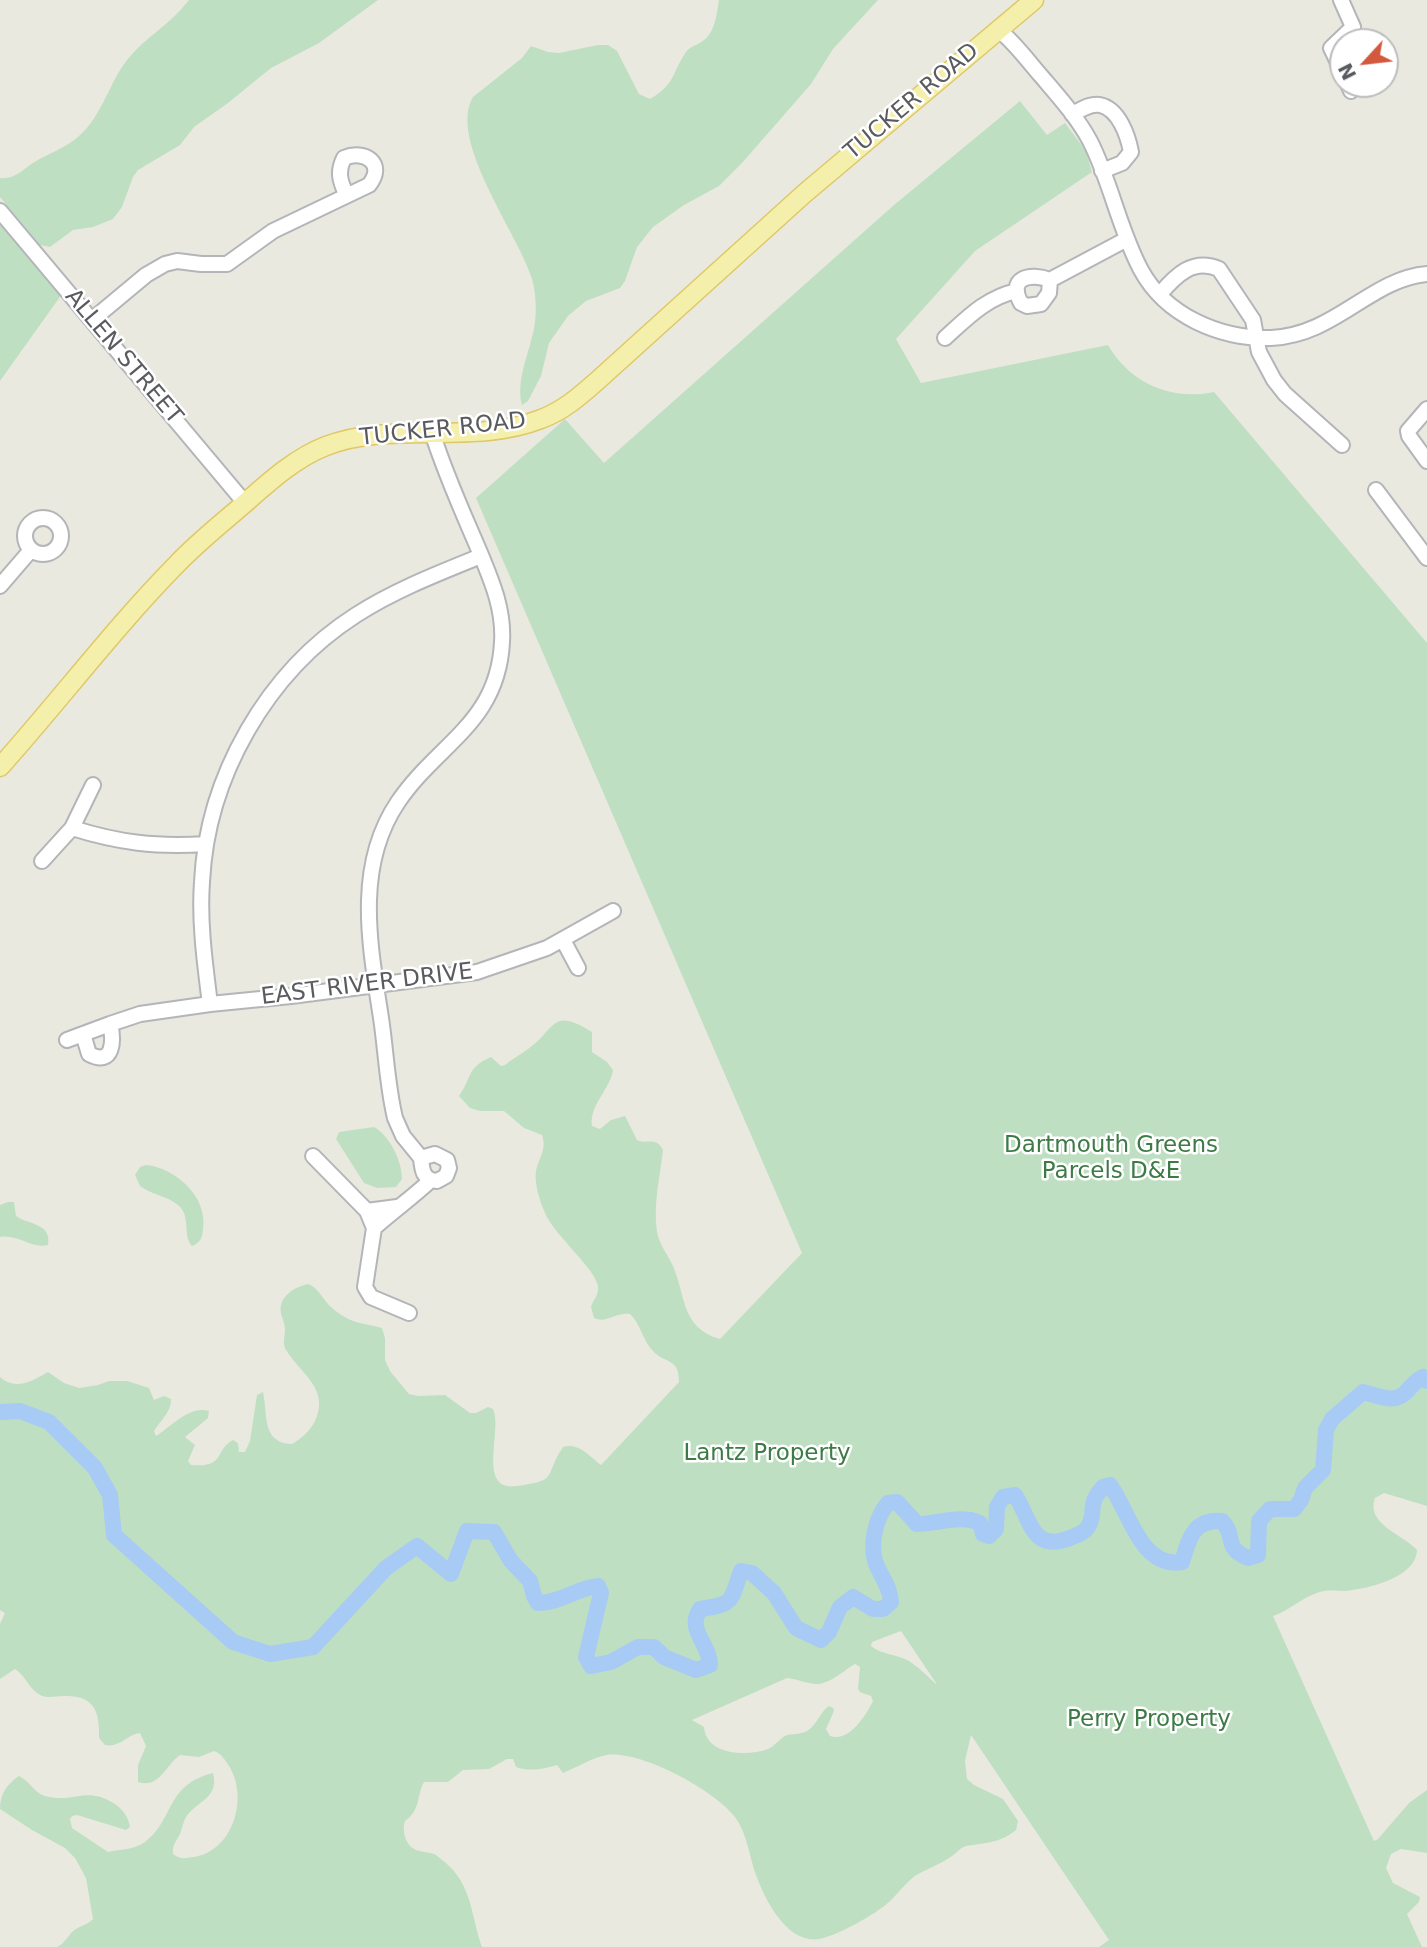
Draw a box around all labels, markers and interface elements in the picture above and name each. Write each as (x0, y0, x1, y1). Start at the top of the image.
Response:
north arrow (1329, 28, 1399, 98)
street label: TUCKER ROAD (839, 38, 985, 166)
text: N (1334, 60, 1360, 84)
street label: ALLEN STREET (58, 284, 188, 430)
street label: TUCKER ROAD (359, 408, 527, 452)
street label: EAST RIVER DRIVE (259, 958, 475, 1012)
park label: Dartmouth Greens Parcels D&E (1004, 1132, 1218, 1186)
park label: Lantz Property (683, 1440, 851, 1468)
park label: Perry Property (1067, 1706, 1231, 1734)

